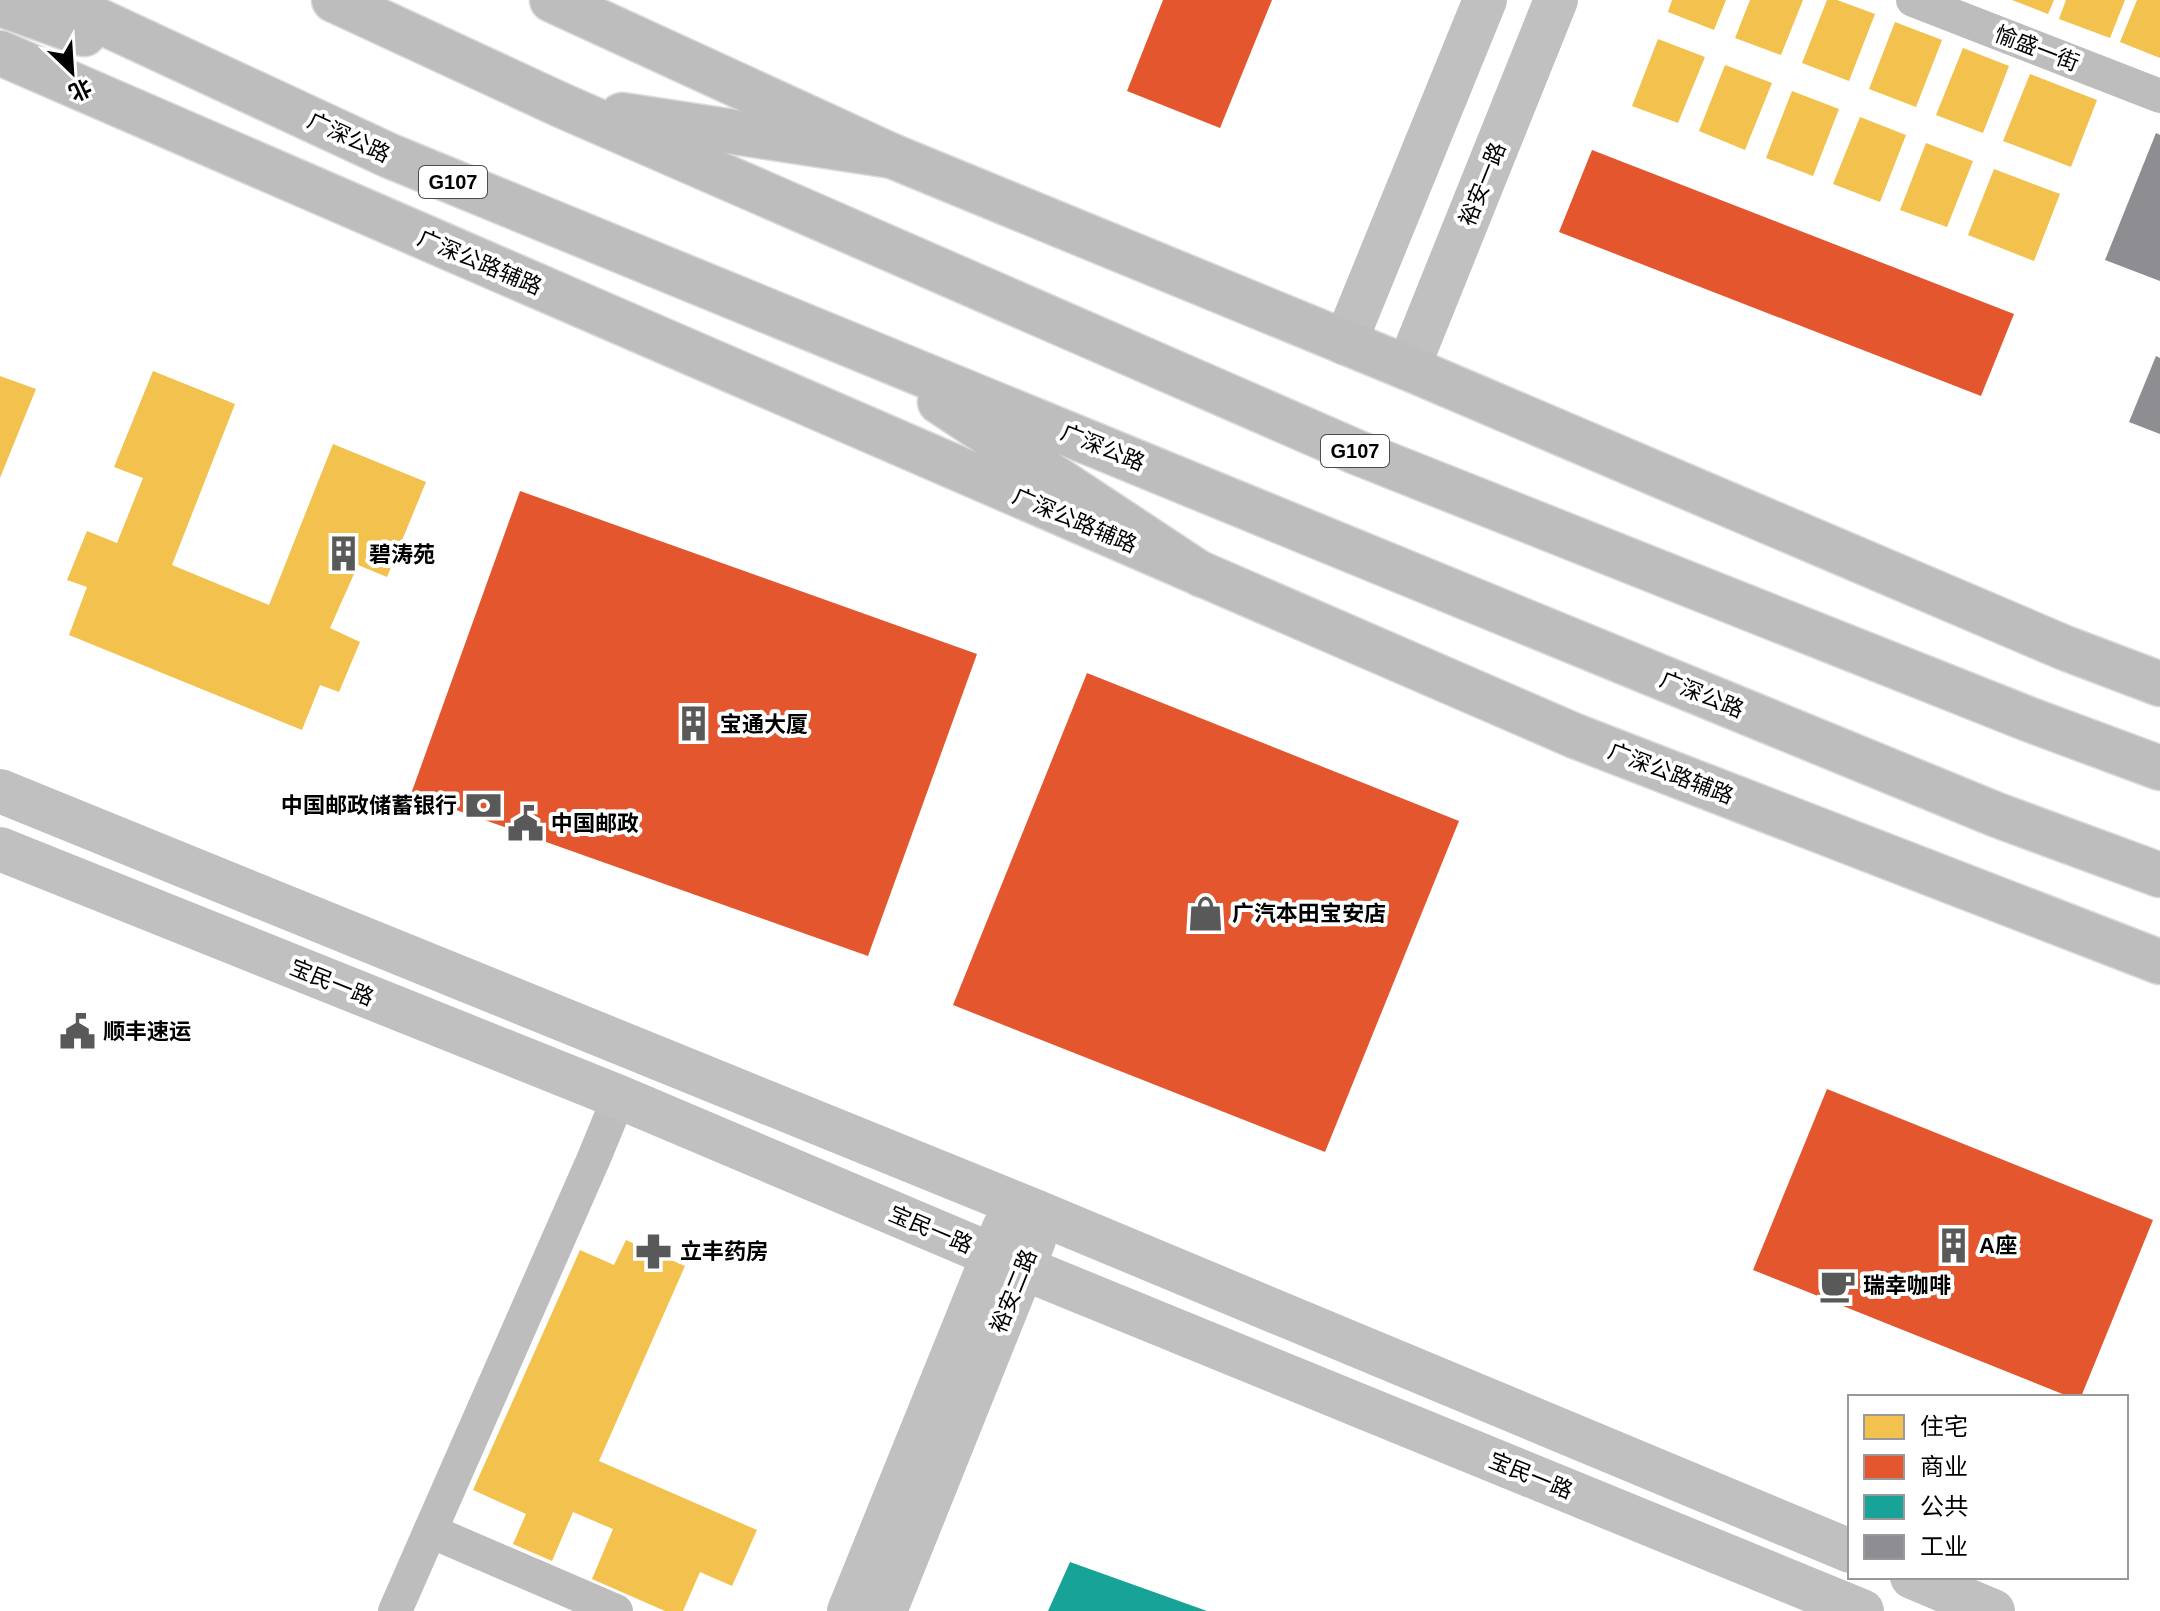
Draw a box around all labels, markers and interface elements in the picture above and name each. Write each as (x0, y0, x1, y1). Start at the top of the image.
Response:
street label: 愉盛一街 (1991, 21, 2082, 76)
north arrow (32, 32, 112, 112)
text: 北 (65, 74, 96, 106)
street label: 广深公路 (304, 108, 394, 167)
street label: 裕安一路 (1454, 139, 1511, 230)
road number: G107 (419, 166, 487, 198)
street label: 广深公路辅路 (414, 225, 545, 300)
street label: 广深公路 (1057, 419, 1148, 476)
road number: G107 (1321, 435, 1389, 467)
street label: 广深公路辅路 (1009, 483, 1140, 558)
building icon: 碧涛苑 (324, 535, 362, 573)
place label: 碧涛苑 (369, 542, 435, 567)
street label: 广深公路 (1656, 666, 1747, 723)
building icon: 宝通大厦 (675, 705, 713, 743)
place label: 宝通大厦 (720, 712, 808, 737)
street label: 广深公路辅路 (1605, 738, 1737, 809)
bank icon: 中国邮政储蓄银行 (464, 786, 502, 824)
place label: 中国邮政储蓄银行 (281, 793, 457, 818)
public building icon: 中国邮政 (506, 804, 544, 842)
place label: 中国邮政 (551, 811, 639, 836)
shop icon: 广汽本田宝安店 (1187, 894, 1225, 932)
place label: 广汽本田宝安店 (1232, 901, 1386, 926)
street label: 宝民一路 (286, 954, 377, 1011)
public building icon: 顺丰速运 (58, 1012, 96, 1050)
place label: 顺丰速运 (103, 1019, 191, 1044)
street label: 宝民一路 (885, 1201, 976, 1258)
building icon: A座 (1934, 1226, 1972, 1264)
pharmacy icon: 立丰药房 (635, 1232, 673, 1270)
place label: A座 (1979, 1233, 2017, 1258)
place label: 立丰药房 (680, 1239, 768, 1264)
street label: 裕安二路 (985, 1246, 1042, 1337)
cafe icon: 瑞幸咖啡 (1818, 1266, 1856, 1304)
place label: 瑞幸咖啡 (1863, 1273, 1951, 1298)
legend (1848, 1395, 2128, 1579)
text: 住宅 (1920, 1413, 1968, 1440)
street label: 宝民一路 (1485, 1447, 1576, 1504)
text: 商业 (1920, 1453, 1968, 1480)
text: 公共 (1920, 1493, 1968, 1520)
text: 工业 (1920, 1533, 1968, 1560)

